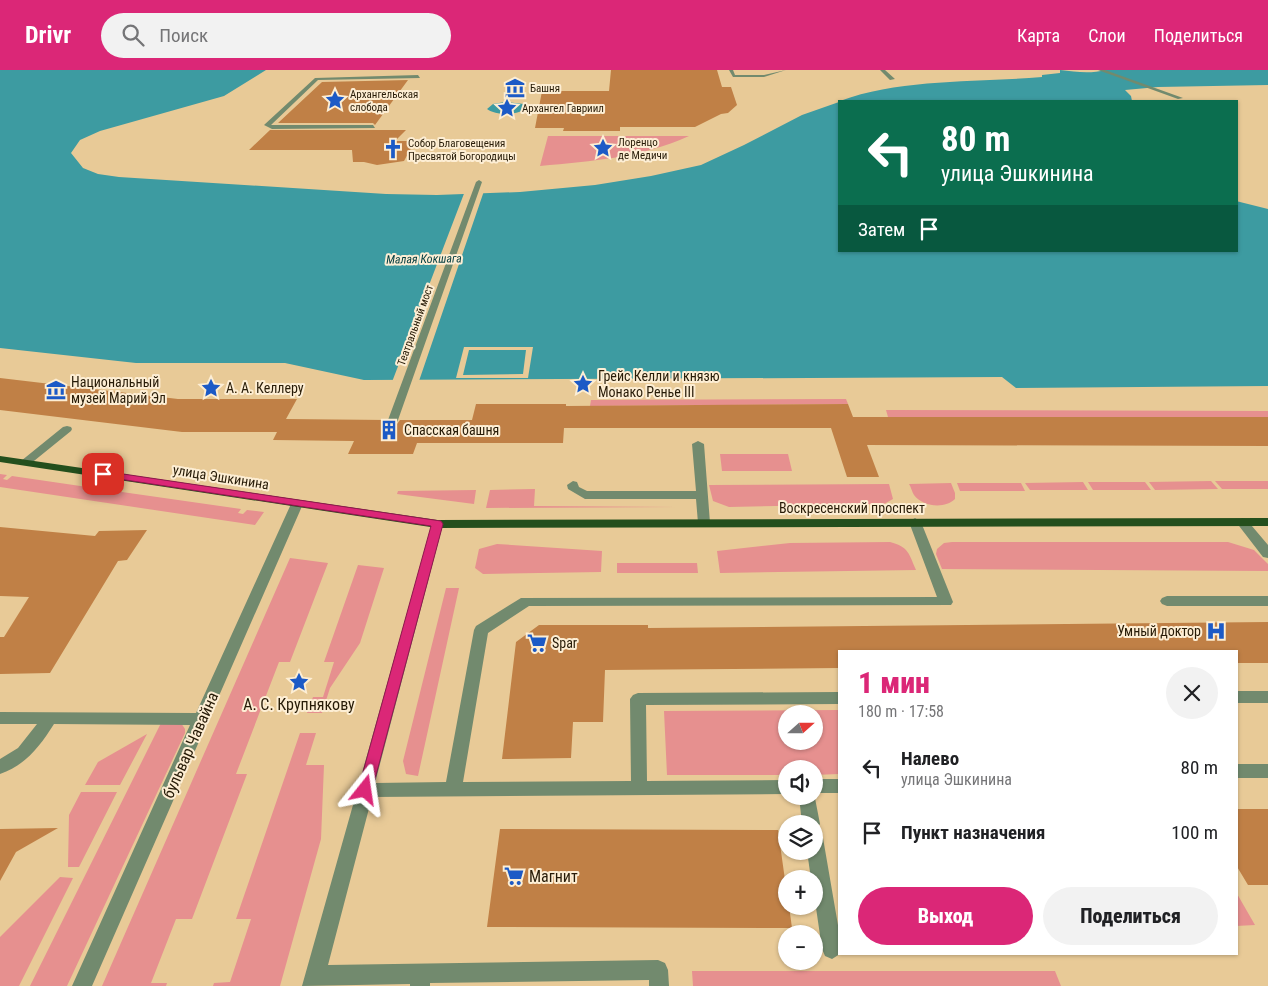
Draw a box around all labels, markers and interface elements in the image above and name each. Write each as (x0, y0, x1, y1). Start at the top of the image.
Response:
search box (101, 13, 451, 58)
text: Drivr (25, 21, 71, 49)
icon: search (119, 21, 147, 49)
text: Поиск (159, 24, 208, 47)
text: Карта (1017, 25, 1060, 46)
text: Слои (1088, 25, 1126, 46)
text: Поделиться (1154, 25, 1243, 46)
museum icon: Башня (504, 77, 526, 99)
place label: Башня (530, 82, 560, 95)
place label: Архангельская слобода (350, 88, 418, 114)
place icon: Архангельская слобода (324, 89, 346, 111)
place icon: Архангел Гавриил (496, 97, 518, 119)
place label: Архангел Гавриил (522, 102, 604, 115)
text: 80 m (941, 119, 1010, 160)
icon: left (858, 120, 923, 185)
place label: Лоренцо де Медичи (618, 136, 667, 162)
place label: Собор Благовещения Пресвятой Богородицы (408, 137, 516, 163)
place icon: Лоренцо де Медичи (592, 137, 614, 159)
church icon: Собор Благовещения Пресвятой Богородицы (382, 138, 404, 160)
text: улица Эшкинина (941, 161, 1094, 186)
icon: arrive (915, 215, 943, 243)
text: Затем (858, 218, 905, 241)
water label: Малая Кокшага (386, 251, 462, 267)
street label: Театральный мост (395, 283, 436, 368)
place label: Грейс Келли и князю Монако Ренье III (598, 368, 720, 400)
place icon: Грейс Келли и князю Монако Ренье III (572, 373, 594, 395)
place label: Национальный музей Марий Эл (71, 374, 166, 406)
place icon: А. А. Келлеру (200, 377, 222, 399)
museum icon: Национальный музей Марий Эл (45, 379, 67, 401)
place label: А. А. Келлеру (226, 380, 304, 396)
building icon: Спасская башня (378, 419, 400, 441)
place label: Спасская башня (404, 422, 499, 438)
pin (82, 453, 124, 495)
icon: arrive (89, 460, 117, 488)
street label: улица Эшкинина (172, 461, 270, 493)
street label: Воскресенский проспект (779, 500, 925, 516)
hospital icon: Умный доктор (1205, 620, 1227, 642)
place label: Умный доктор (1117, 623, 1201, 639)
supermarket icon: Spar (526, 632, 548, 654)
place label: Spar (552, 635, 577, 651)
text: 1 мин (858, 665, 930, 700)
button: close (1166, 667, 1218, 719)
place icon: А. С. Крупнякову (288, 671, 310, 693)
street label: бульвар Чавайна (159, 689, 222, 801)
place label: А. С. Крупнякову (243, 695, 355, 714)
text: 180 m · 17:58 (858, 702, 944, 721)
north arrow (778, 705, 822, 750)
map controls (778, 705, 823, 970)
text: Налево (901, 747, 959, 770)
icon: left (858, 754, 886, 782)
text: 80 m (1181, 756, 1218, 779)
button: sound (778, 760, 823, 805)
position arrow (338, 763, 390, 815)
text: улица Эшкинина (901, 770, 1012, 789)
button: layers (778, 815, 823, 860)
icon: arrive (858, 819, 886, 847)
text: Пункт назначения (901, 821, 1045, 844)
text: 100 m (1171, 821, 1218, 844)
supermarket icon: Магнит (503, 865, 525, 887)
place label: Магнит (529, 867, 578, 886)
button: + (778, 870, 823, 915)
button: Выход (858, 887, 1033, 945)
button: Поделиться (1043, 887, 1218, 945)
button: − (778, 925, 823, 970)

